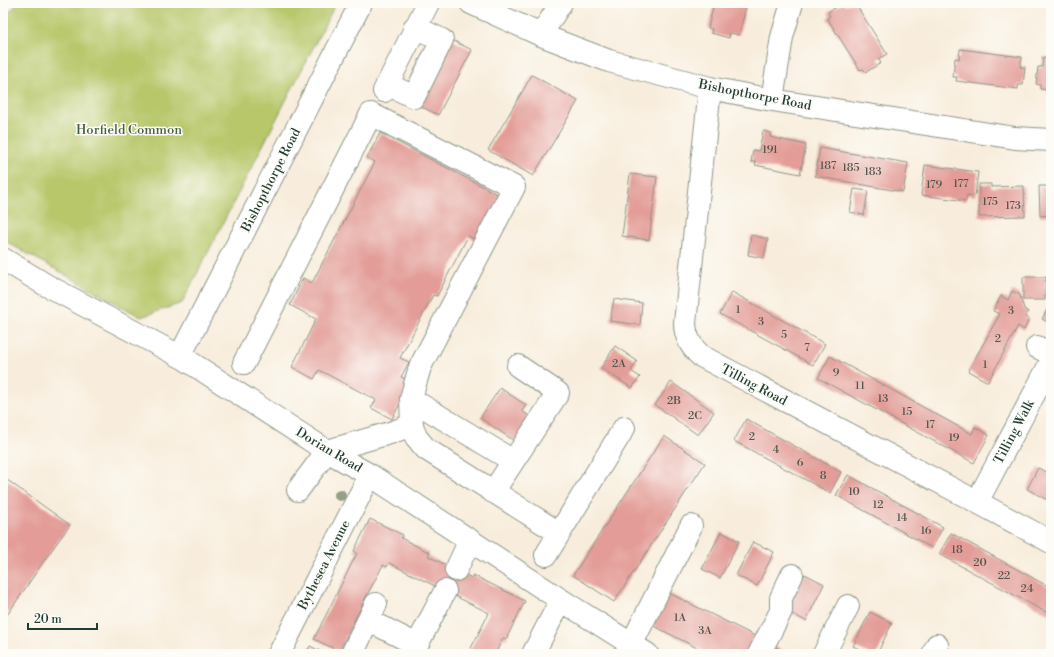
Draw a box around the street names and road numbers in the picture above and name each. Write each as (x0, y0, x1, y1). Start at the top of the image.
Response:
street label: Bishopthorpe Road (696, 76, 813, 114)
street label: Bishopthorpe Road (237, 125, 304, 235)
street label: Tilling Road (718, 361, 790, 409)
street label: Tilling Walk (990, 396, 1038, 467)
street label: Dorian Road (293, 424, 366, 476)
street label: Bythesea Avenue (294, 517, 354, 613)

